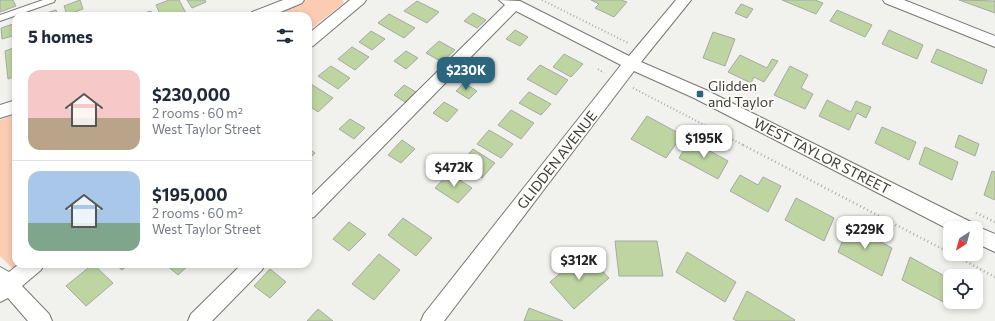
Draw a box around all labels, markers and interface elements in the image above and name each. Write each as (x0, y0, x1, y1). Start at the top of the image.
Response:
icon: filters (274, 25, 296, 47)
text: 5 homes (28, 26, 93, 47)
pin: $230K (438, 57, 494, 91)
text: $230K (446, 62, 486, 78)
place label: Glidden and Taylor (708, 77, 774, 110)
text: $230,000 (152, 84, 230, 105)
icon: home (60, 86, 108, 134)
marker: Glidden and Taylor (695, 89, 705, 99)
text: 2 rooms · 60 m² (152, 105, 243, 121)
street label: GLIDDEN AVENUE (513, 107, 600, 212)
street label: WEST TAYLOR STREET (751, 114, 893, 197)
text: West Taylor Street (152, 121, 261, 137)
pin: $195K (676, 125, 732, 159)
text: $195K (685, 130, 723, 146)
pin: $472K (426, 154, 482, 188)
text: $472K (435, 159, 473, 175)
text: $195,000 (152, 184, 228, 205)
icon: home (60, 187, 108, 235)
text: 2 rooms · 60 m² (152, 205, 243, 221)
pin: $229K (837, 216, 893, 250)
text: West Taylor Street (152, 221, 261, 237)
text: $229K (845, 221, 885, 237)
north arrow (943, 221, 983, 261)
map controls (943, 221, 983, 309)
pin: $312K (551, 247, 607, 281)
text: $312K (560, 252, 598, 268)
button: locate (943, 269, 983, 309)

